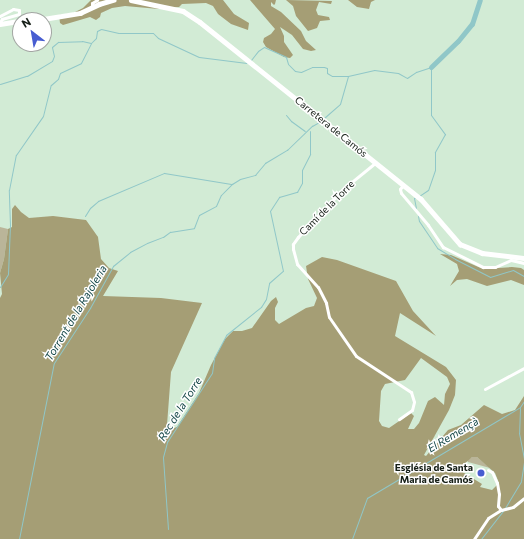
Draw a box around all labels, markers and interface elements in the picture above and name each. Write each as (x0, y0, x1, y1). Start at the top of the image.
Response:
north arrow (12, 12, 52, 52)
text: N (19, 14, 33, 30)
street label: Carretera de Camós (292, 94, 370, 160)
street label: Camí de la Torre (297, 178, 357, 238)
water label: Torrent de la Rajoleria (42, 263, 110, 363)
water label: Rec de la Torre (155, 375, 205, 443)
water label: El Remençà (425, 415, 481, 455)
place label: Església de Santa Maria de Camós (395, 461, 473, 484)
marker: Església de Santa Maria de Camós (476, 468, 486, 478)

